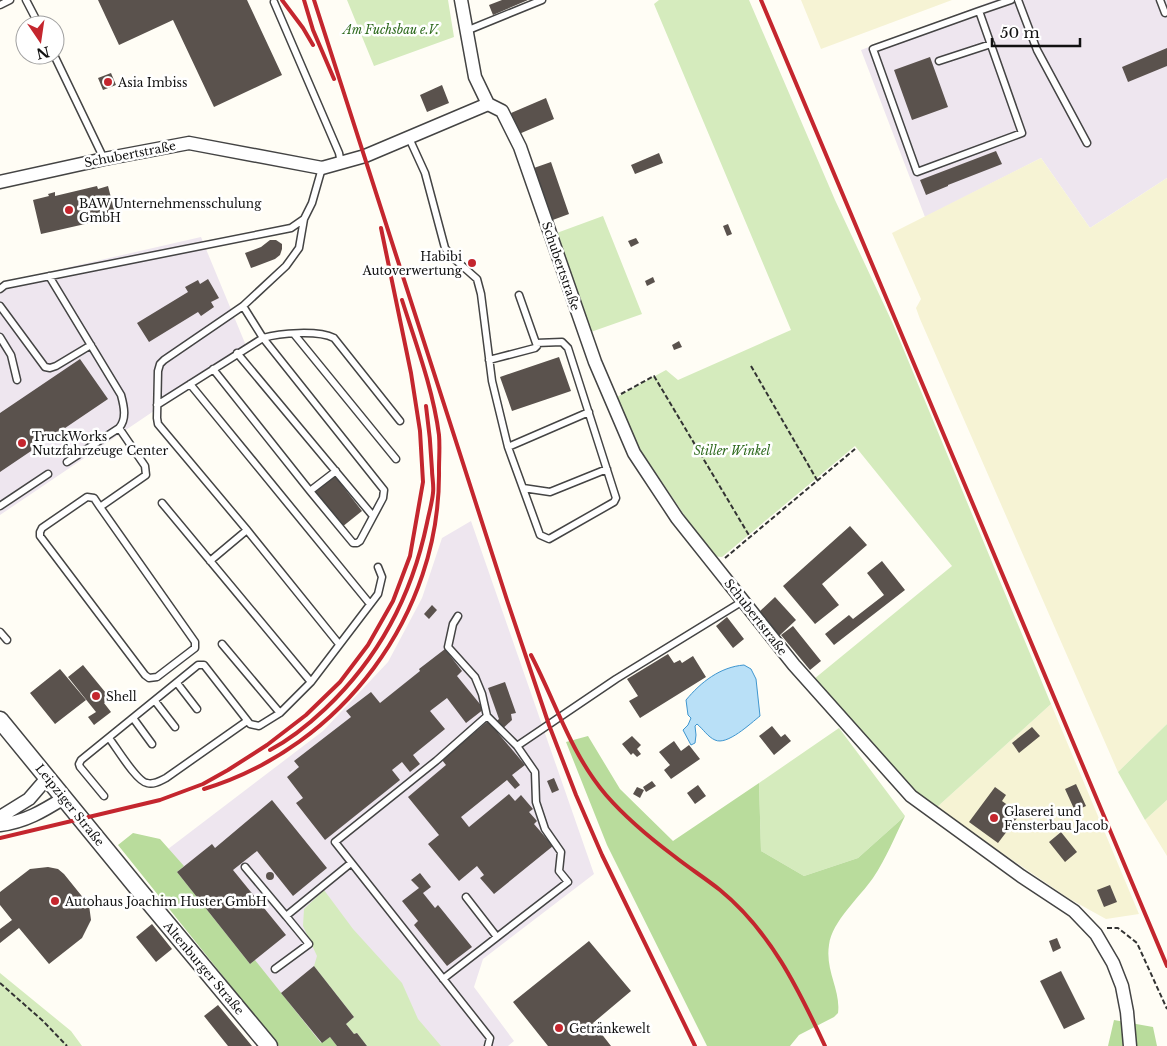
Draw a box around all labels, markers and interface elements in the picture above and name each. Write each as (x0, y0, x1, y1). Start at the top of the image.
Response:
north arrow (15, 15, 65, 65)
scale bar (992, 15, 1080, 47)
park label: Am Fuchsbau e.V. (341, 22, 439, 37)
text: 50 m (1000, 23, 1040, 42)
text: N (34, 42, 51, 63)
place label: Asia Imbiss (117, 75, 187, 90)
marker: Asia Imbiss (102, 76, 114, 88)
street label: Schubertstraße (83, 138, 177, 170)
place label: BAW Unternehmensschulung GmbH (79, 196, 262, 225)
marker: BAW Unternehmensschulung GmbH (63, 204, 75, 216)
street label: Schubertstraße (539, 220, 583, 312)
place label: Habibi Autoverwertung (361, 249, 463, 278)
marker: Habibi Autoverwertung (466, 257, 478, 269)
place label: TruckWorks Nutzfahrzeuge Center (32, 429, 169, 458)
marker: TruckWorks Nutzfahrzeuge Center (16, 437, 28, 449)
park label: Stiller Winkel (694, 443, 771, 458)
street label: Schubertstraße (721, 576, 791, 658)
place label: Shell (106, 689, 137, 704)
marker: Shell (90, 690, 102, 702)
street label: Leipziger Straße (32, 761, 108, 849)
place label: Glaserei und Fensterbau Jacob (1004, 804, 1109, 833)
marker: Glaserei und Fensterbau Jacob (988, 812, 1000, 824)
place label: Autohaus Joachim Huster GmbH (64, 894, 267, 909)
marker: Autohaus Joachim Huster GmbH (49, 895, 61, 907)
street label: Altenburger Straße (160, 918, 247, 1018)
place label: Getränkewelt (569, 1021, 651, 1036)
marker: Getränkewelt (553, 1022, 565, 1034)

